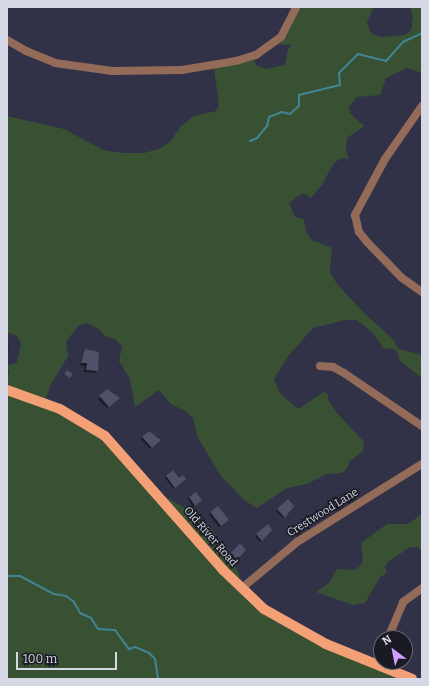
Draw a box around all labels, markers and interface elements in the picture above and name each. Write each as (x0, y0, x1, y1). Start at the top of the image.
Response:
street label: Crestwood Lane (285, 486, 361, 540)
street label: Old River Road (181, 504, 239, 570)
north arrow (373, 630, 413, 670)
text: N (380, 632, 394, 648)
scale bar (18, 644, 119, 670)
text: 100 m (23, 652, 57, 666)

